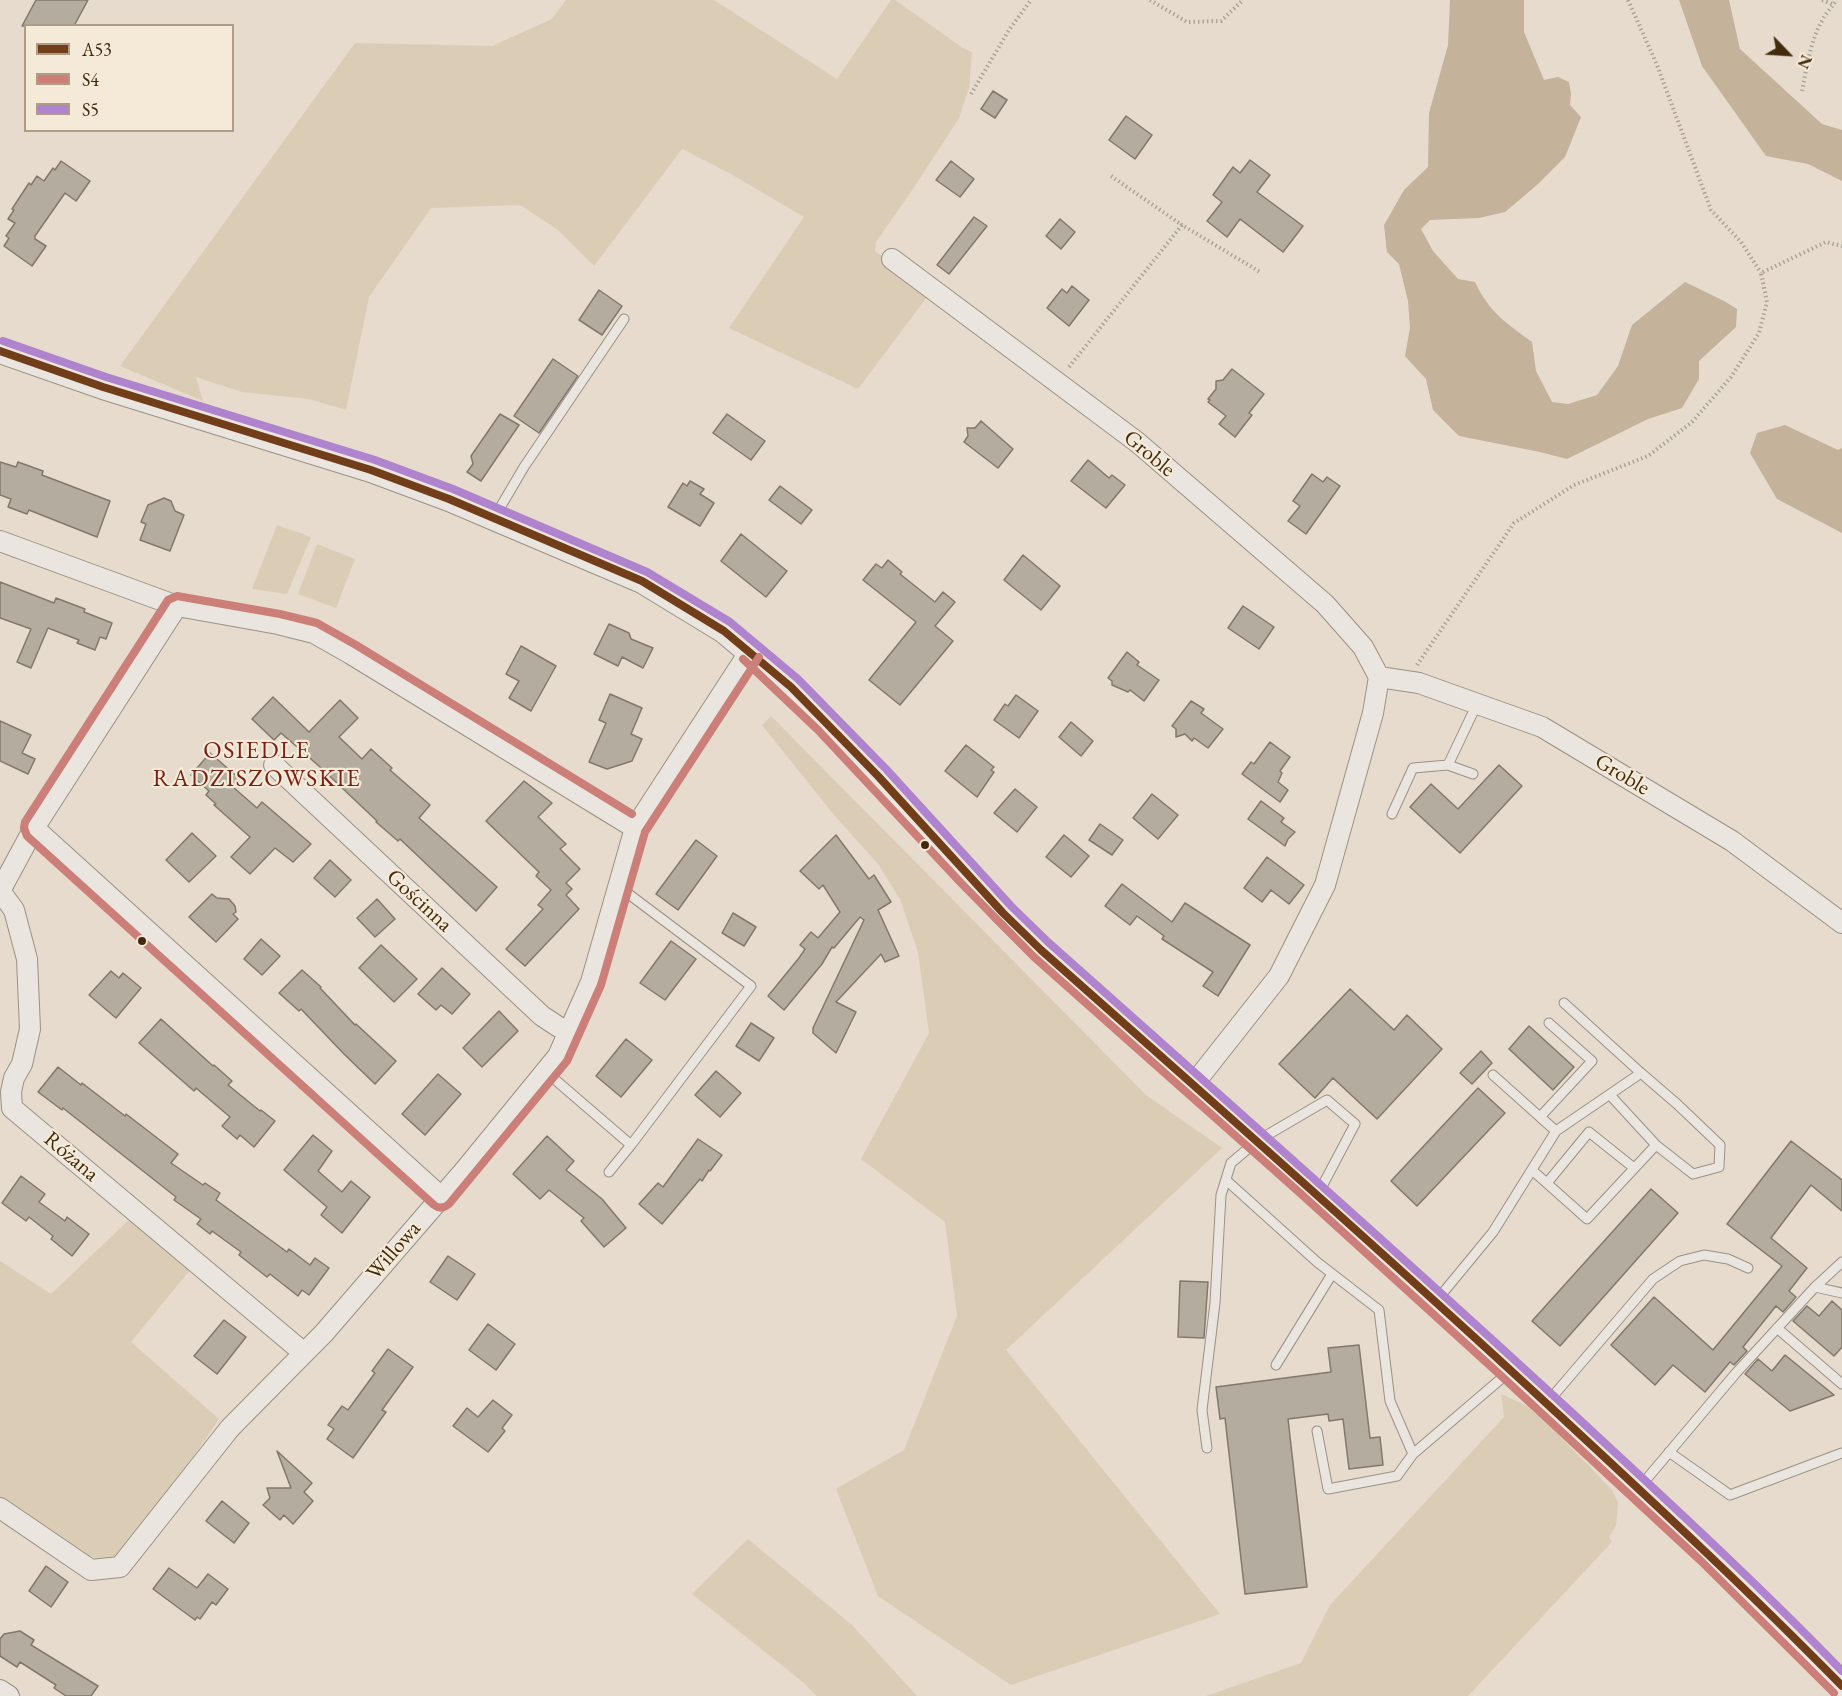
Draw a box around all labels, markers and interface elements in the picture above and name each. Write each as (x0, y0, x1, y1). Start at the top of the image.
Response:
legend (24, 24, 234, 132)
north arrow (1758, 24, 1818, 84)
text: A53 (82, 38, 112, 61)
text: N (1793, 52, 1817, 72)
text: S4 (82, 68, 99, 91)
text: S5 (82, 98, 99, 121)
street label: Groble (1118, 425, 1180, 483)
district label: OSIEDLE RADZISZOWSKIE (153, 737, 361, 793)
street label: Groble (1590, 748, 1654, 802)
unlabelled marker (919, 839, 931, 851)
street label: Gościnna (381, 864, 457, 938)
unlabelled marker (136, 935, 148, 947)
street label: Różana (38, 1126, 104, 1188)
street label: Willowa (361, 1216, 427, 1286)

